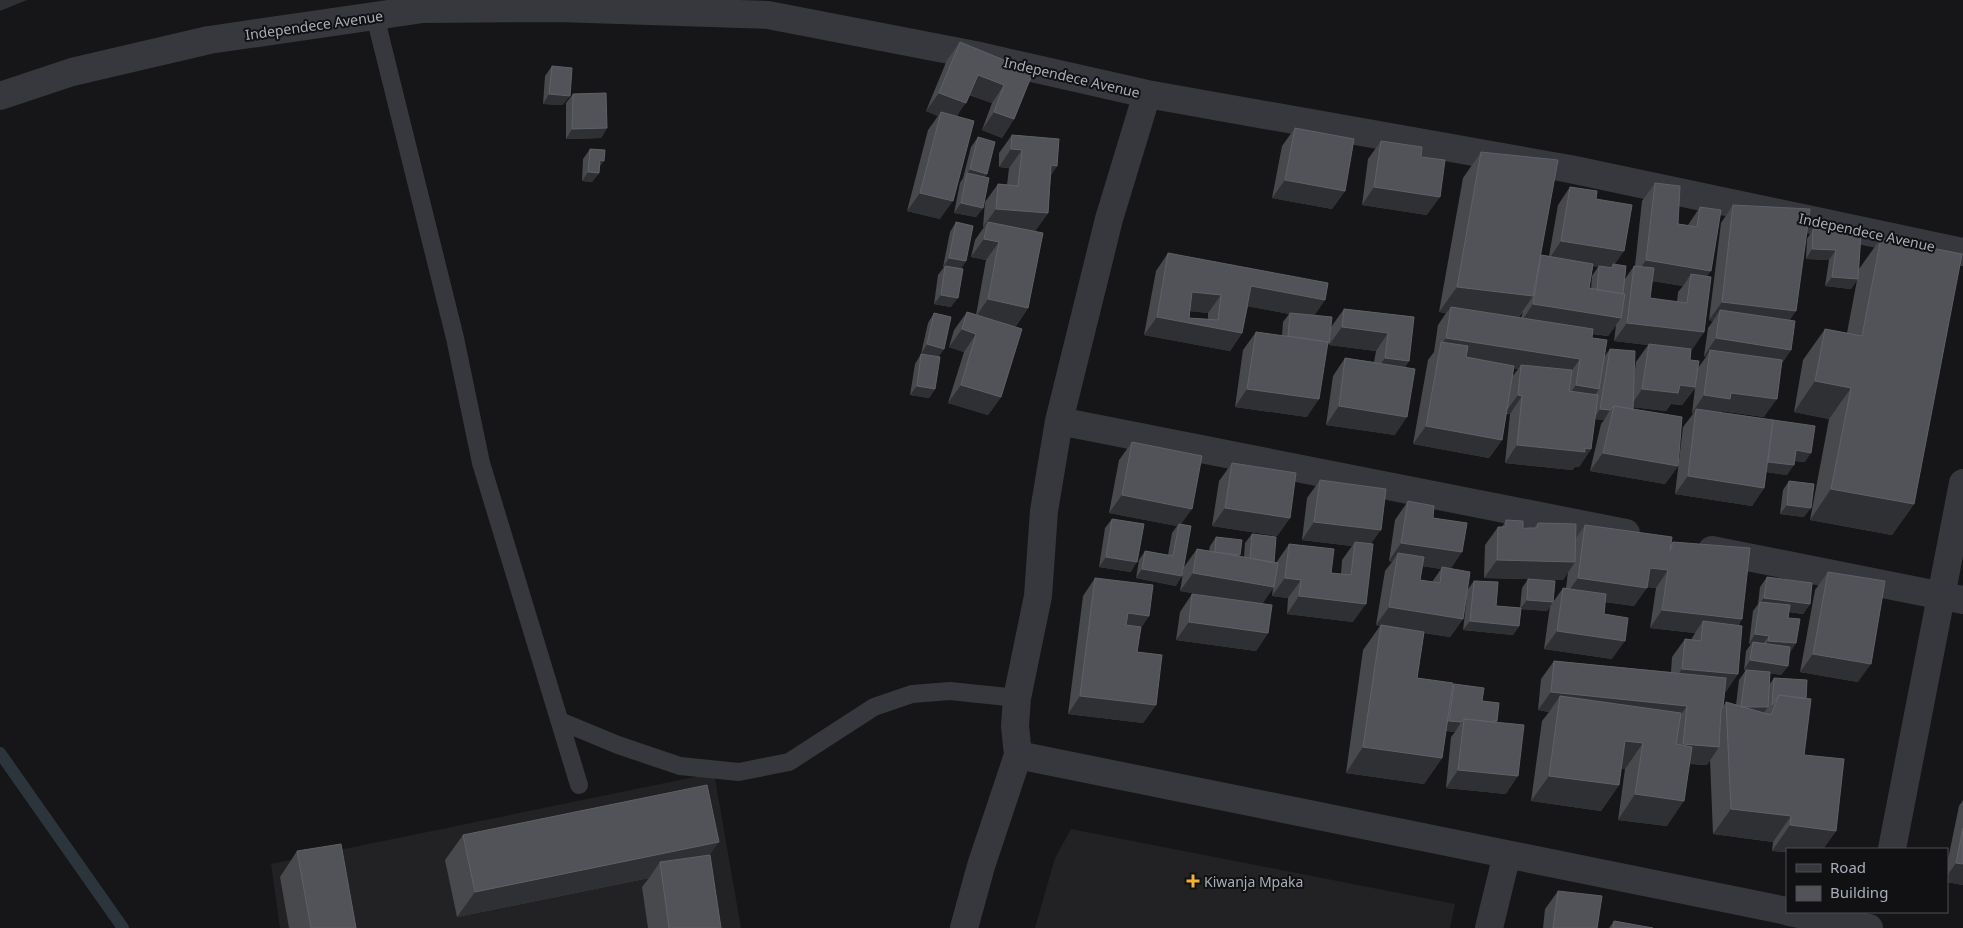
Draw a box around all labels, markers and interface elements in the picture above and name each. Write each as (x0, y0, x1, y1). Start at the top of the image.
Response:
street label: Independece Avenue (244, 6, 384, 44)
street label: Independece Avenue (1002, 52, 1142, 102)
street label: Independece Avenue (1797, 208, 1937, 256)
legend (1786, 848, 1948, 913)
text: Road (1830, 857, 1866, 877)
place label: Kiwanja Mpaka (1204, 872, 1303, 891)
marker: Kiwanja Mpaka (1186, 874, 1200, 888)
text: Building (1830, 882, 1888, 902)

